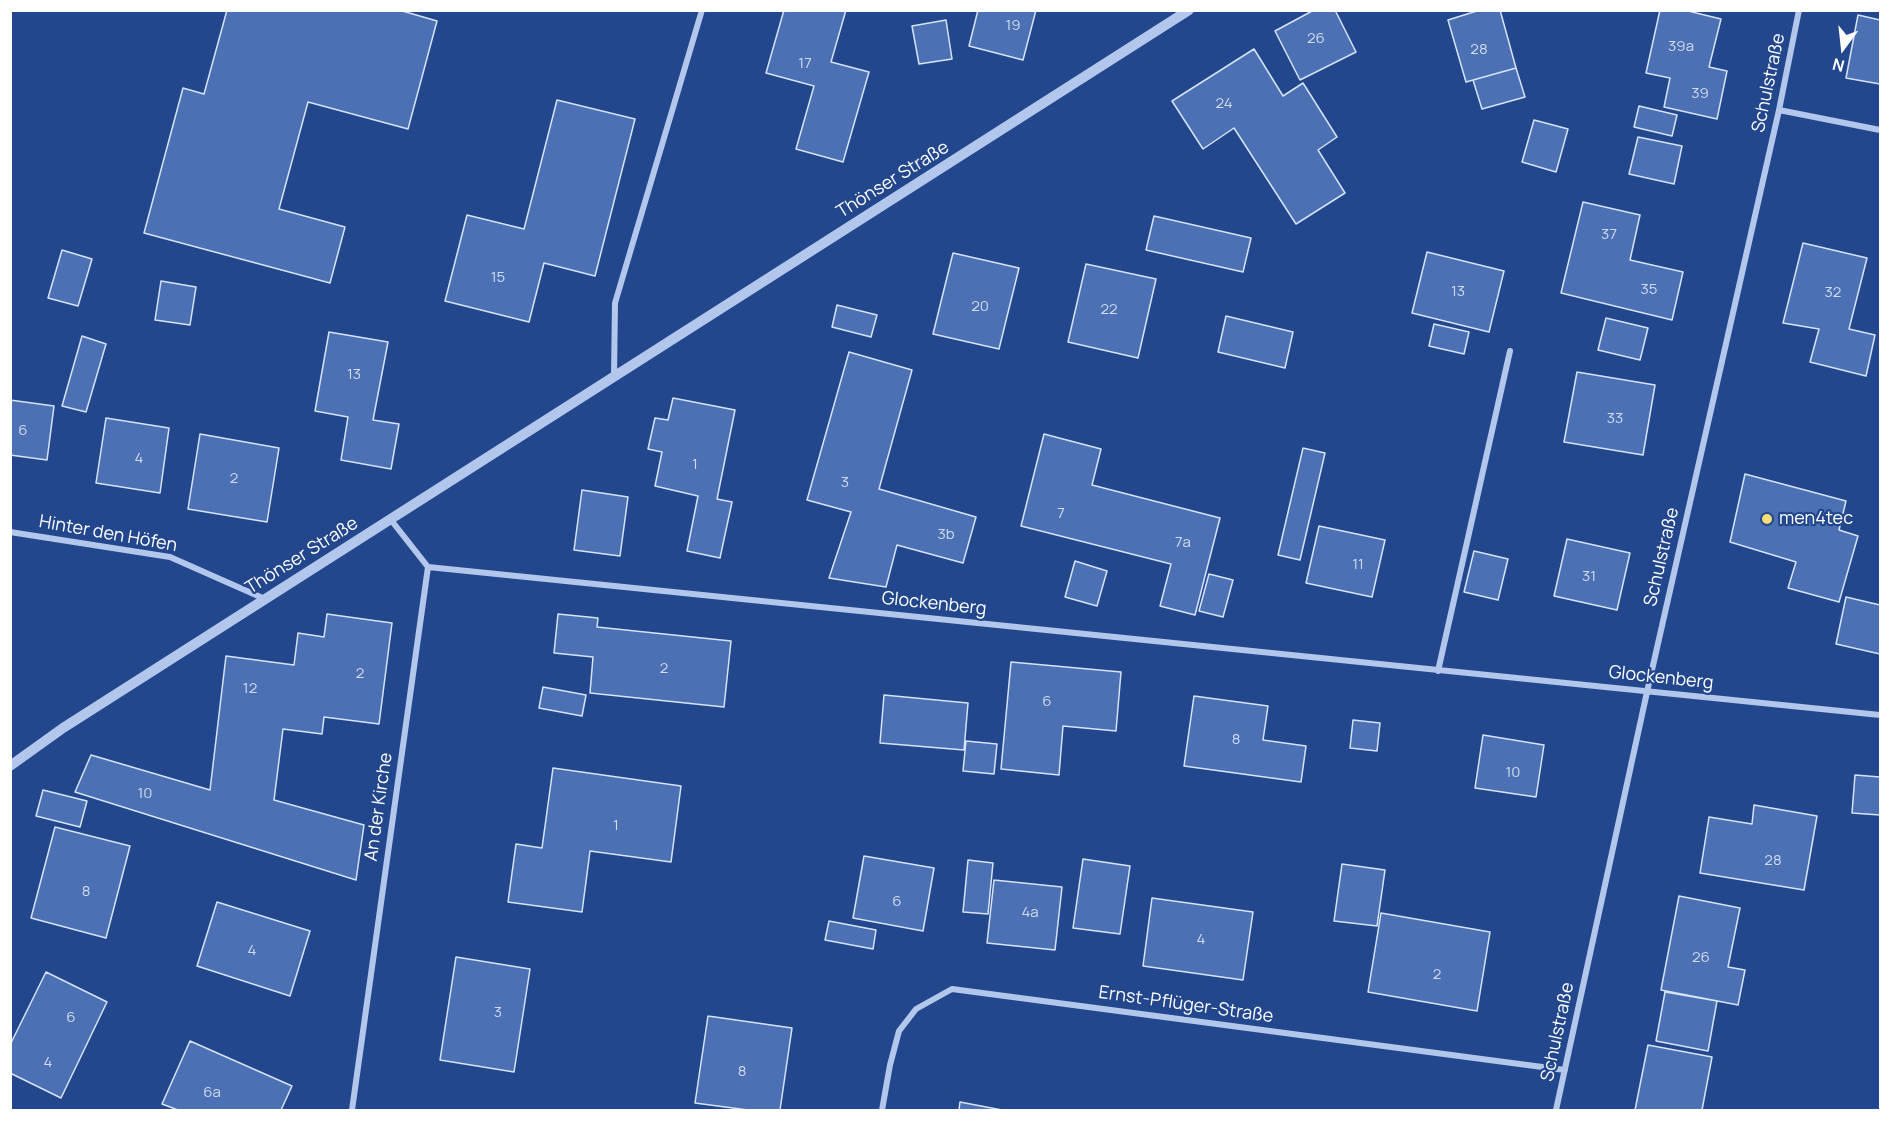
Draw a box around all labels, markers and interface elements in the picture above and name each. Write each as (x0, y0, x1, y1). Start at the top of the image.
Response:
house number: 19 (1005, 17, 1021, 35)
north arrow (1813, 18, 1873, 78)
house number: 26 (1307, 30, 1325, 48)
street label: Schulstraße (1748, 31, 1790, 135)
house number: 39a (1668, 38, 1694, 56)
house number: 28 (1470, 41, 1488, 59)
text: N (1830, 53, 1847, 78)
house number: 17 (798, 55, 812, 73)
house number: 39 (1691, 85, 1709, 103)
house number: 24 (1215, 95, 1233, 113)
street label: Thönser Straße (833, 137, 953, 223)
house number: 37 (1601, 226, 1617, 244)
house number: 15 (491, 269, 505, 287)
house number: 35 (1641, 281, 1657, 299)
house number: 13 (1451, 283, 1465, 301)
house number: 32 (1825, 284, 1841, 302)
house number: 20 (971, 298, 989, 316)
house number: 22 (1100, 301, 1118, 319)
house number: 13 (347, 366, 361, 384)
house number: 33 (1607, 410, 1623, 428)
house number: 6 (18, 422, 28, 440)
house number: 4 (135, 450, 143, 468)
house number: 1 (692, 456, 698, 474)
house number: 2 (230, 470, 238, 488)
house number: 3 (841, 474, 849, 492)
house number: 7 (1057, 505, 1065, 523)
street label: Schulstraße (1640, 505, 1684, 609)
place label: men4tec (1779, 508, 1853, 530)
street label: Hinter den Höfen (37, 511, 179, 557)
marker: men4tec (1760, 512, 1774, 526)
street label: Thönser Straße (242, 513, 362, 599)
house number: 3b (937, 526, 955, 544)
house number: 7a (1175, 534, 1191, 552)
house number: 11 (1352, 556, 1364, 574)
house number: 31 (1582, 568, 1596, 586)
street label: Glockenberg (881, 588, 987, 620)
house number: 2 (660, 660, 668, 678)
street label: Glockenberg (1608, 662, 1714, 694)
house number: 2 (356, 665, 364, 683)
house number: 12 (243, 680, 257, 698)
house number: 6 (1042, 693, 1052, 711)
house number: 8 (1232, 731, 1240, 749)
street label: An der Kirche (361, 751, 397, 863)
house number: 10 (1506, 764, 1520, 782)
house number: 10 (138, 785, 152, 803)
house number: 1 (613, 817, 619, 835)
house number: 28 (1764, 852, 1782, 870)
house number: 8 (82, 883, 90, 901)
house number: 6 (892, 893, 902, 911)
house number: 4a (1021, 904, 1039, 922)
house number: 4 (1197, 931, 1205, 949)
house number: 4 (248, 942, 256, 960)
house number: 26 (1692, 949, 1710, 967)
house number: 2 (1433, 966, 1441, 984)
street label: Schulstraße (1537, 980, 1579, 1084)
street label: Ernst-Pflüger-Straße (1097, 982, 1275, 1028)
house number: 3 (494, 1004, 502, 1022)
house number: 6 (66, 1009, 76, 1027)
house number: 4 (44, 1054, 52, 1072)
house number: 8 (738, 1063, 746, 1081)
house number: 6a (203, 1084, 221, 1102)

